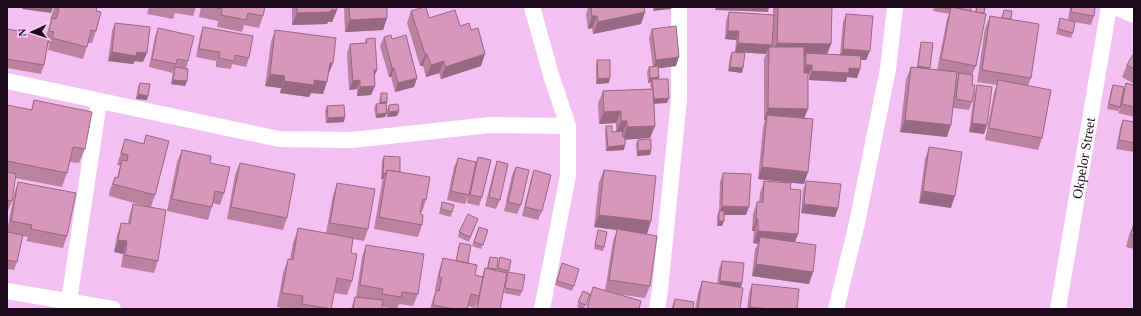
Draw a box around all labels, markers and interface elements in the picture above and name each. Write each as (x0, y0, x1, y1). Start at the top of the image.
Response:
north arrow (12, 12, 52, 52)
text: N (16, 28, 28, 37)
street label: Okpelor Street (1069, 116, 1098, 200)

